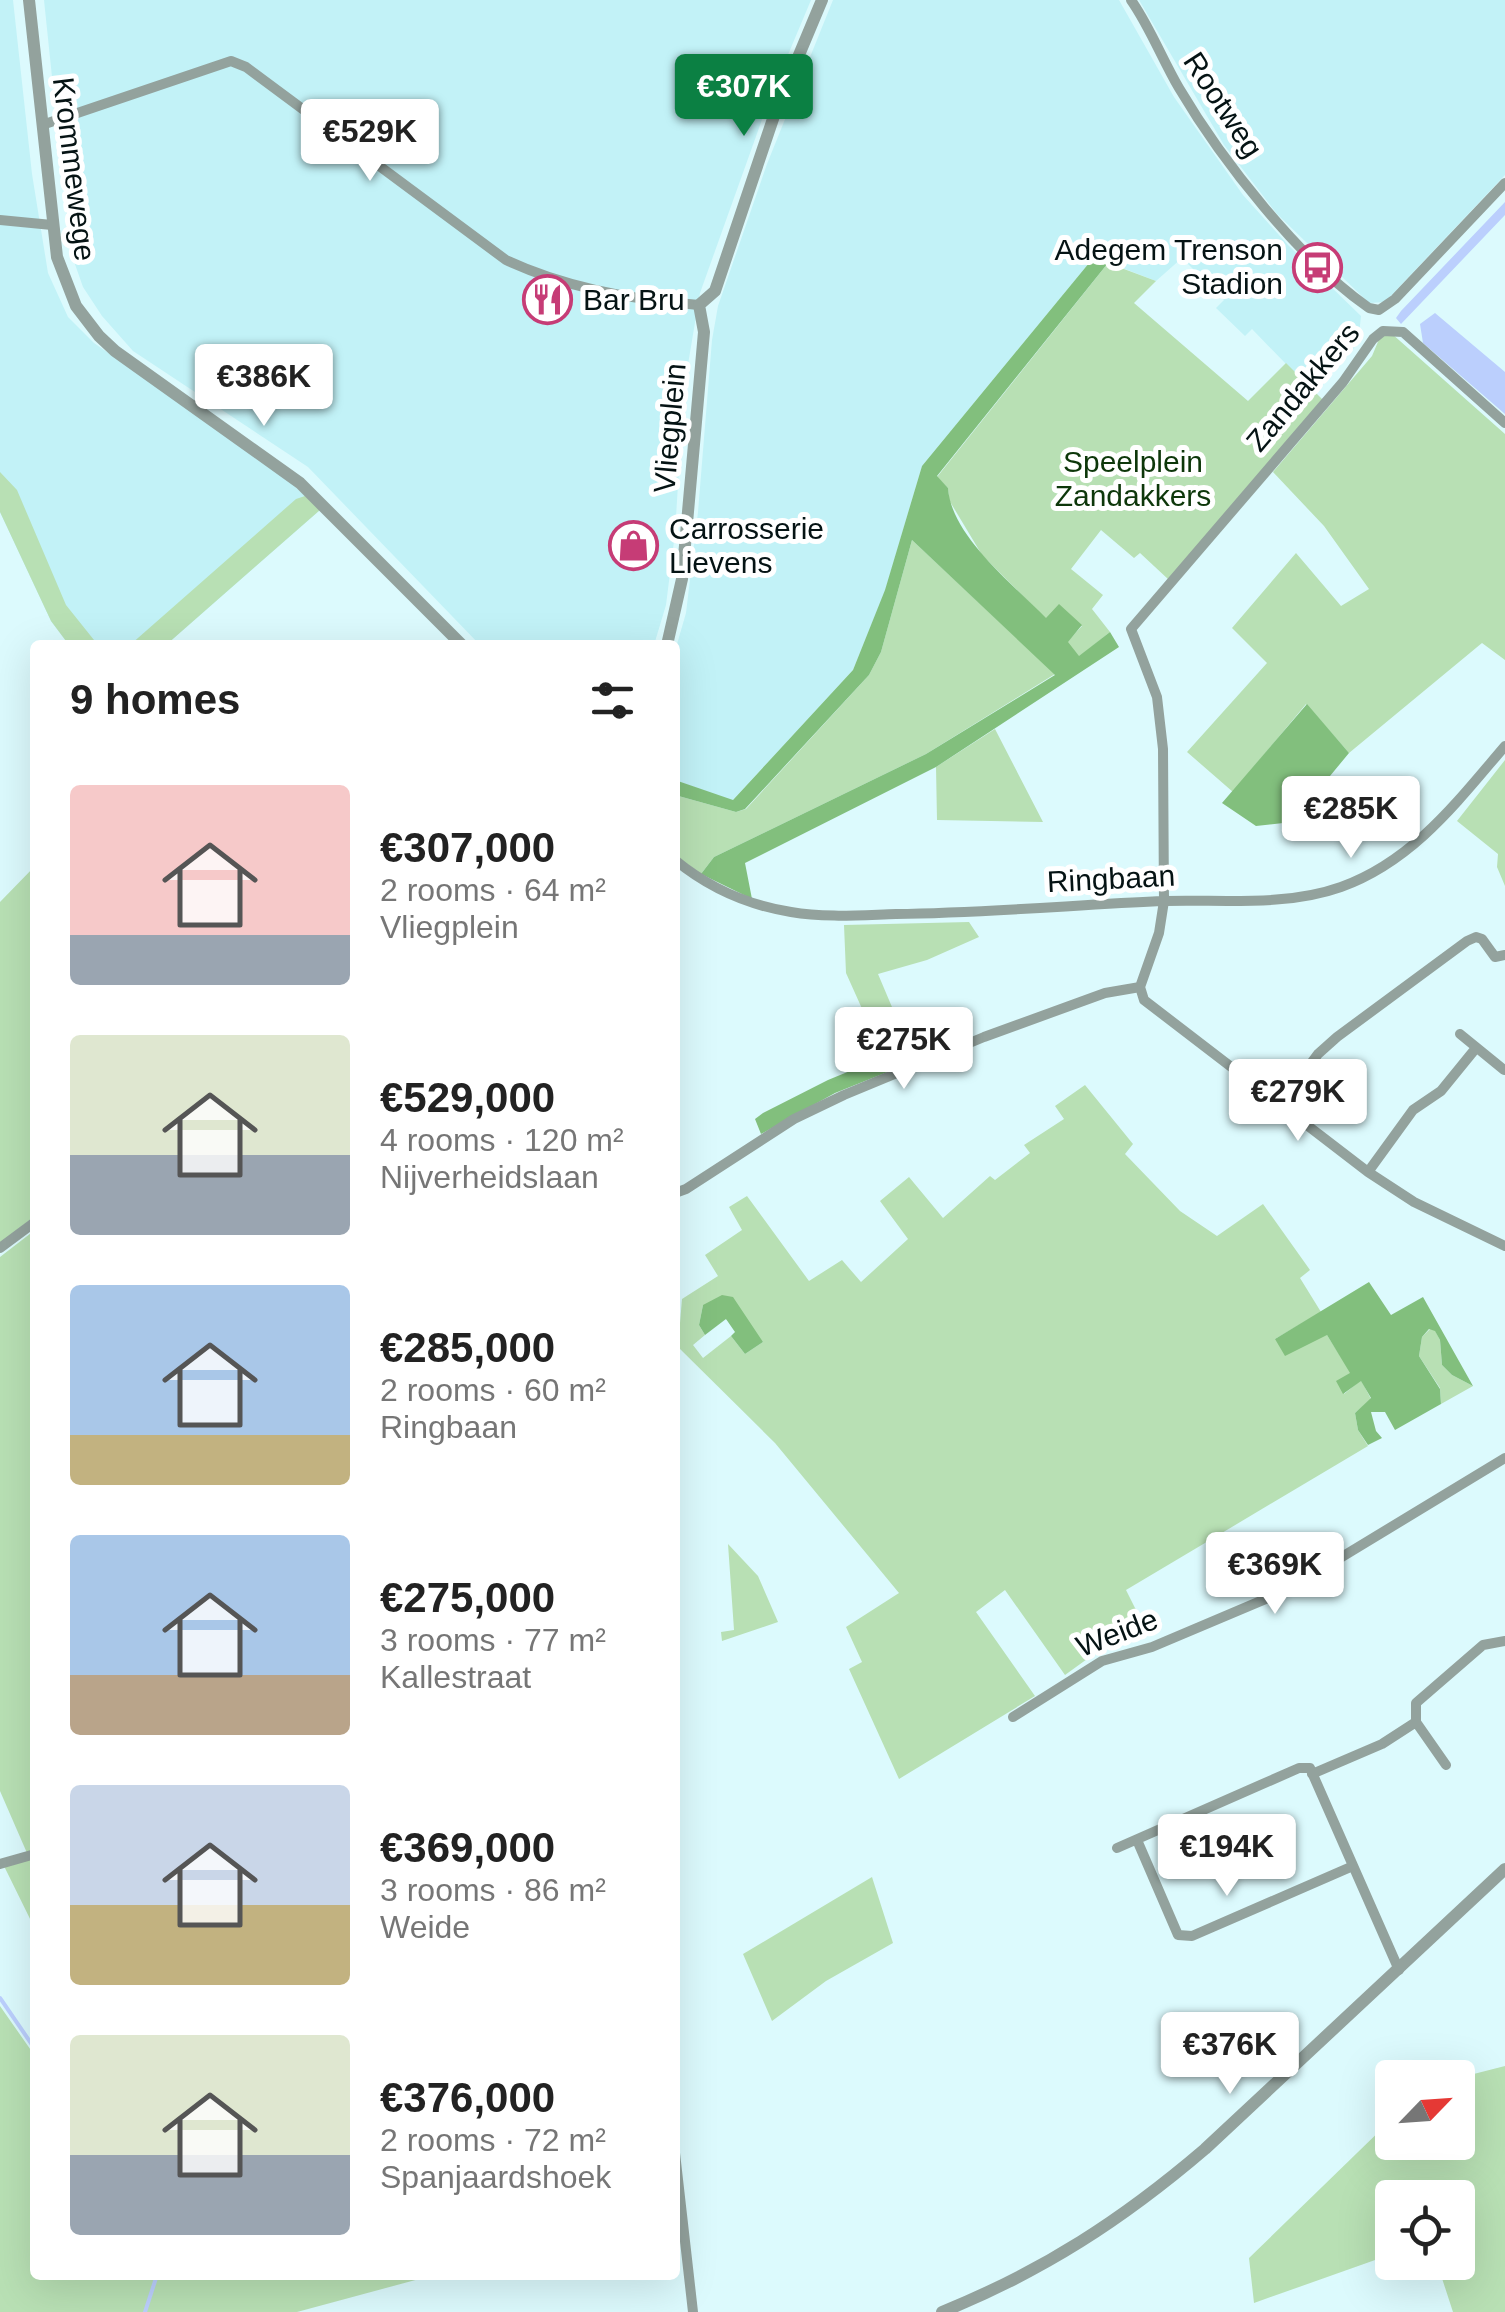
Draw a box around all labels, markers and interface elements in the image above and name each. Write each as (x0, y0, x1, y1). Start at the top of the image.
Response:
street label: Rootweg (1177, 46, 1270, 163)
pin: €307K (674, 54, 814, 139)
text: €307K (697, 68, 791, 104)
street label: Krommewege (47, 75, 102, 263)
pin: €529K (300, 99, 440, 184)
text: €529K (323, 113, 417, 149)
place label: Adegem Trenson Stadion (1055, 233, 1283, 300)
bus stop icon: Adegem Trenson Stadion (1292, 241, 1344, 293)
restaurant icon: Bar Bru (522, 274, 574, 326)
place label: Bar Bru (583, 283, 685, 316)
street label: Zandakkers (1240, 316, 1366, 457)
pin: €386K (194, 344, 334, 429)
text: €386K (217, 358, 311, 394)
street label: Vliegplein (647, 362, 692, 494)
park label: Speelplein Zandakkers (1055, 445, 1211, 512)
place label: Carrosserie Lievens (669, 512, 824, 579)
shop icon: Carrosserie Lievens (608, 520, 660, 572)
icon: filters (585, 673, 640, 728)
text: 9 homes (70, 676, 240, 723)
pin: €285K (1281, 776, 1421, 861)
text: €285K (1304, 790, 1398, 826)
text: €307,000 (380, 824, 555, 871)
icon: home (150, 825, 270, 945)
street label: Ringbaan (1046, 859, 1176, 898)
text: 2 rooms · 64 m² (380, 872, 606, 908)
text: Vliegplein (380, 909, 519, 945)
pin: €275K (834, 1007, 974, 1092)
text: €275K (857, 1021, 951, 1057)
pin: €279K (1228, 1059, 1368, 1144)
text: €279K (1251, 1073, 1345, 1109)
text: €529,000 (380, 1074, 555, 1121)
icon: home (150, 1075, 270, 1195)
text: 4 rooms · 120 m² (380, 1122, 624, 1158)
text: Nijverheidslaan (380, 1159, 599, 1195)
text: €285,000 (380, 1324, 555, 1371)
icon: home (150, 1325, 270, 1445)
text: 2 rooms · 60 m² (380, 1372, 606, 1408)
text: Ringbaan (380, 1409, 517, 1445)
pin: €369K (1205, 1532, 1345, 1617)
text: €369K (1228, 1546, 1322, 1582)
text: €275,000 (380, 1574, 555, 1621)
icon: home (150, 1575, 270, 1695)
street label: Weide (1071, 1602, 1162, 1663)
text: 3 rooms · 77 m² (380, 1622, 606, 1658)
text: Kallestraat (380, 1659, 531, 1695)
pin: €194K (1157, 1814, 1297, 1899)
text: €369,000 (380, 1824, 555, 1871)
icon: home (150, 1825, 270, 1945)
text: €194K (1180, 1828, 1274, 1864)
text: 3 rooms · 86 m² (380, 1872, 606, 1908)
text: Weide (380, 1909, 470, 1945)
pin: €376K (1160, 2012, 1300, 2097)
text: €376K (1183, 2026, 1277, 2062)
north arrow (1375, 2060, 1475, 2160)
map controls (1375, 2060, 1475, 2280)
text: €376,000 (380, 2074, 555, 2121)
icon: home (150, 2075, 270, 2195)
text: 2 rooms · 72 m² (380, 2122, 606, 2158)
text: Spanjaardshoek (380, 2159, 611, 2195)
button: locate (1375, 2180, 1475, 2280)

